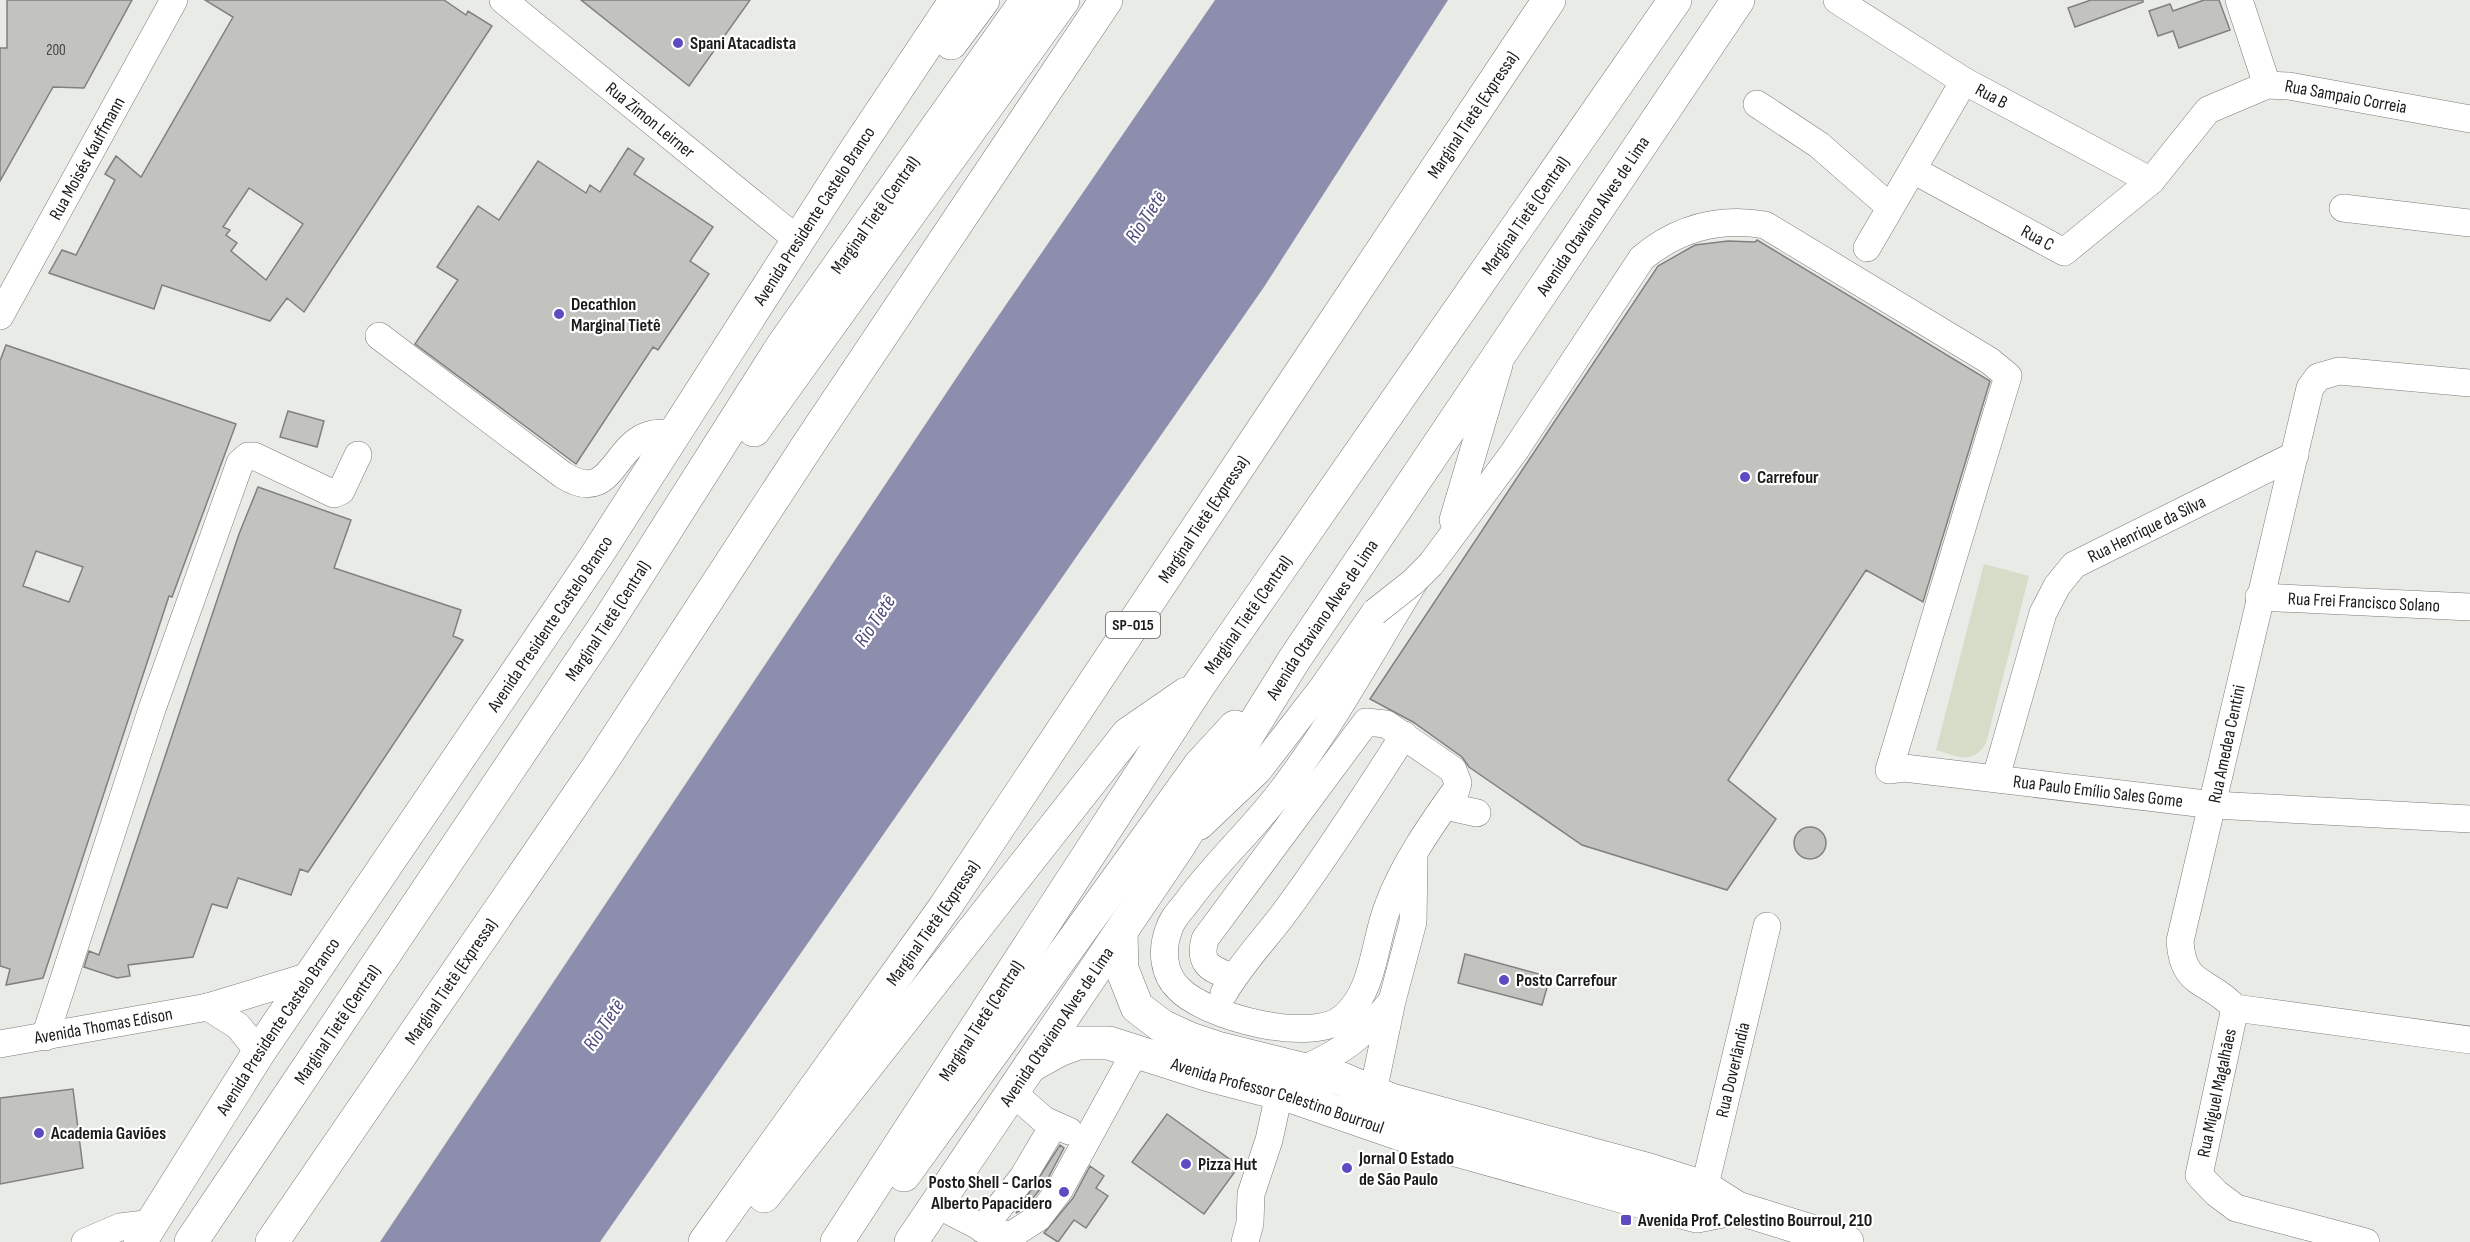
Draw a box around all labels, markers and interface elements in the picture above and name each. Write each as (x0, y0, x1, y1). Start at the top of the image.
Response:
place label: Spani Atacadista (690, 33, 796, 54)
marker: Spani Atacadista (671, 36, 685, 50)
house number: 200 (46, 41, 66, 60)
street label: Marginal Tietê (Expressa) (1423, 47, 1522, 182)
street label: Rua Sampaio Correia (2283, 75, 2409, 118)
street label: Rua Zimon Leirner (602, 78, 699, 162)
street label: Rua B (1972, 79, 2011, 113)
street label: Rua Moisés Kauffmann (45, 93, 129, 223)
street label: Avenida Presidente Castelo Branco (748, 123, 879, 310)
street label: Avenida Otaviano Alves de Lima (1531, 132, 1654, 300)
street label: Marginal Tietê (Central) (826, 152, 924, 278)
street label: Marginal Tietê (Central) (1477, 152, 1574, 279)
water label: Rio Tietê (1120, 186, 1172, 247)
street label: Rua C (2018, 220, 2058, 255)
place label: Decathlon Marginal Tietê (571, 294, 661, 336)
marker: Decathlon Marginal Tietê (552, 307, 566, 321)
street label: Marginal Tietê (Expressa) (1153, 452, 1253, 587)
place label: Carrefour (1757, 467, 1819, 488)
marker: Carrefour (1738, 470, 1752, 484)
street label: Rua Henrique da Silva (2084, 491, 2209, 567)
street label: Avenida Presidente Castelo Branco (482, 532, 617, 716)
street label: Avenida Otaviano Alves de Lima (1261, 536, 1382, 704)
street label: Marginal Tietê (Central) (1200, 551, 1296, 678)
street label: Marginal Tietê (Central) (561, 557, 654, 685)
street label: Rua Frei Francisco Solano (2287, 588, 2441, 616)
water label: Rio Tietê (849, 590, 901, 651)
road number: SP-015 (1106, 612, 1160, 638)
street label: Rua Amedea Centini (2204, 683, 2250, 805)
street label: Rua Paulo Emílio Sales Gome (2012, 771, 2184, 812)
street label: Marginal Tietê (Expressa) (882, 856, 984, 990)
street label: Marginal Tietê (Expressa) (400, 914, 501, 1049)
street label: Avenida Presidente Castelo Branco (211, 934, 344, 1120)
street label: Avenida Otaviano Alves de Lima (995, 943, 1118, 1111)
street label: Marginal Tietê (Central) (934, 957, 1028, 1085)
street label: Marginal Tietê (Central) (290, 961, 385, 1088)
place label: Posto Carrefour (1516, 970, 1617, 991)
marker: Posto Carrefour (1497, 973, 1511, 987)
water label: Rio Tietê (578, 994, 630, 1055)
street label: Avenida Thomas Edison (32, 1003, 174, 1048)
street label: Rua Doverlândia (1711, 1020, 1754, 1119)
street label: Rua Miguel Magalhães (2193, 1027, 2241, 1159)
street label: Avenida Professor Celestino Bourroul (1168, 1053, 1387, 1138)
place label: Academia Gaviões (50, 1123, 166, 1144)
marker: Academia Gaviões (32, 1126, 46, 1140)
place label: Jornal O Estado de São Paulo (1358, 1148, 1454, 1190)
place label: Pizza Hut (1198, 1154, 1257, 1175)
marker: Pizza Hut (1179, 1157, 1193, 1171)
marker: Jornal O Estado de São Paulo (1340, 1161, 1354, 1175)
place label: Posto Shell - Carlos Alberto Papacidero (929, 1172, 1052, 1214)
marker: Posto Shell - Carlos Alberto Papacidero (1057, 1185, 1071, 1199)
place label: Avenida Prof. Celestino Bourroul, 210 (1637, 1210, 1872, 1231)
marker: Avenida Prof. Celestino Bourroul, 210 (1619, 1213, 1633, 1227)

